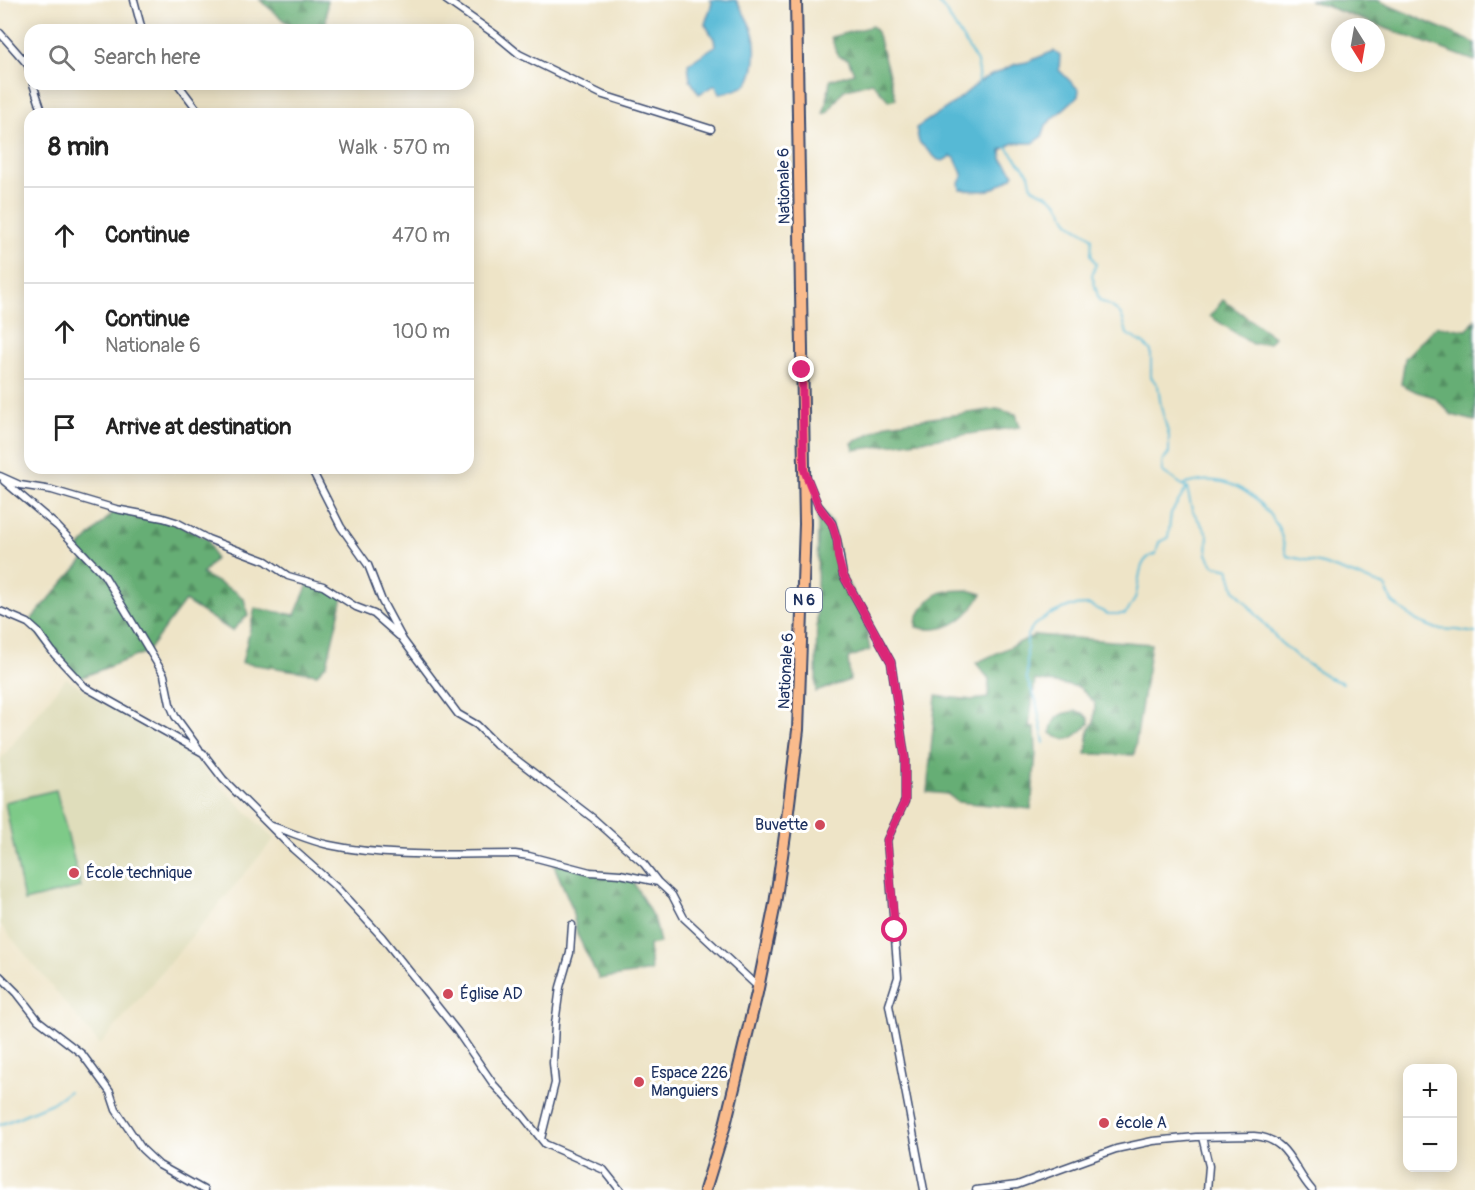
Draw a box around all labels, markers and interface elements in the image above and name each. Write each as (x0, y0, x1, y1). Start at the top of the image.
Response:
north arrow (1331, 18, 1385, 72)
search box (24, 24, 474, 90)
icon: search (45, 41, 78, 74)
text: Search here (93, 43, 200, 71)
text: 8 min (48, 131, 109, 163)
text: Walk · 570 m (338, 135, 450, 160)
street label: Nationale 6 (773, 148, 795, 224)
icon: ahead (48, 219, 81, 252)
text: Continue (105, 221, 189, 249)
text: 470 m (392, 223, 450, 248)
text: Continue (105, 305, 189, 333)
icon: ahead (48, 315, 81, 348)
text: 100 m (393, 319, 450, 344)
text: Nationale 6 (105, 333, 201, 358)
route end (788, 356, 814, 382)
icon: arrive (48, 411, 81, 444)
text: Arrive at destination (105, 413, 291, 441)
road number: N 6 (786, 588, 822, 612)
street label: Nationale 6 (774, 632, 798, 710)
place label: Buvette (755, 815, 808, 835)
marker: Buvette (813, 818, 827, 832)
place label: École technique (86, 863, 192, 883)
marker: École technique (67, 866, 81, 880)
route start (881, 916, 907, 942)
place label: Église AD (460, 984, 523, 1004)
marker: Église AD (441, 987, 455, 1001)
place label: Espace 226 Manguiers (651, 1063, 728, 1101)
map controls (1403, 1064, 1457, 1172)
button: + (1403, 1064, 1457, 1118)
marker: Espace 226 Manguiers (632, 1075, 646, 1089)
place label: école A (1116, 1113, 1167, 1133)
marker: école A (1097, 1116, 1111, 1130)
button: − (1403, 1118, 1457, 1172)

